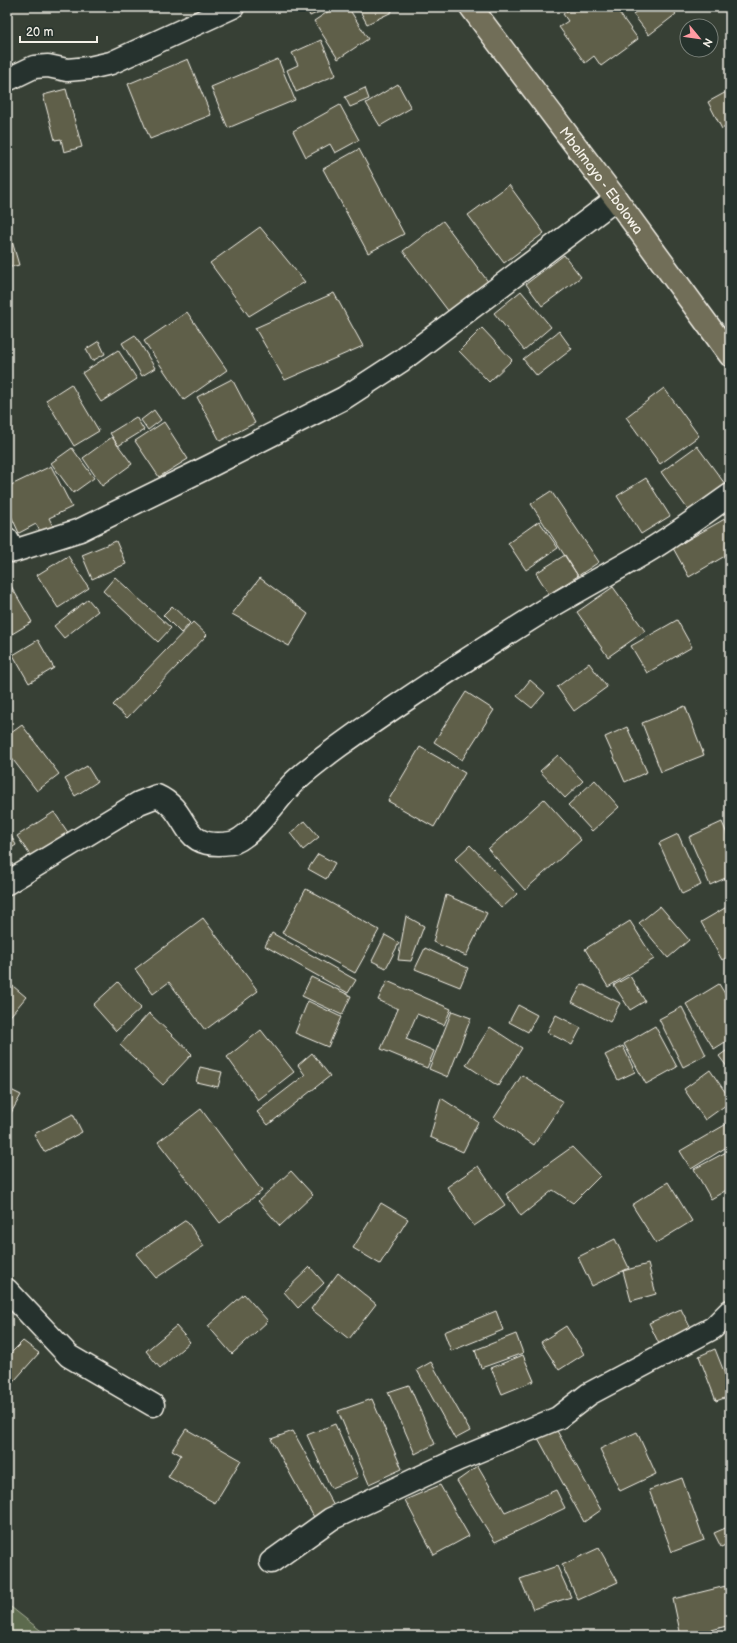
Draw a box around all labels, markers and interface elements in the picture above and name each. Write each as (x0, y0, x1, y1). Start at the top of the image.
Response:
scale bar (20, 18, 97, 44)
north arrow (679, 18, 719, 58)
text: 20 m (26, 25, 53, 40)
text: N (700, 36, 715, 49)
street label: Mbalmayo - Ebolowa (556, 123, 647, 237)

